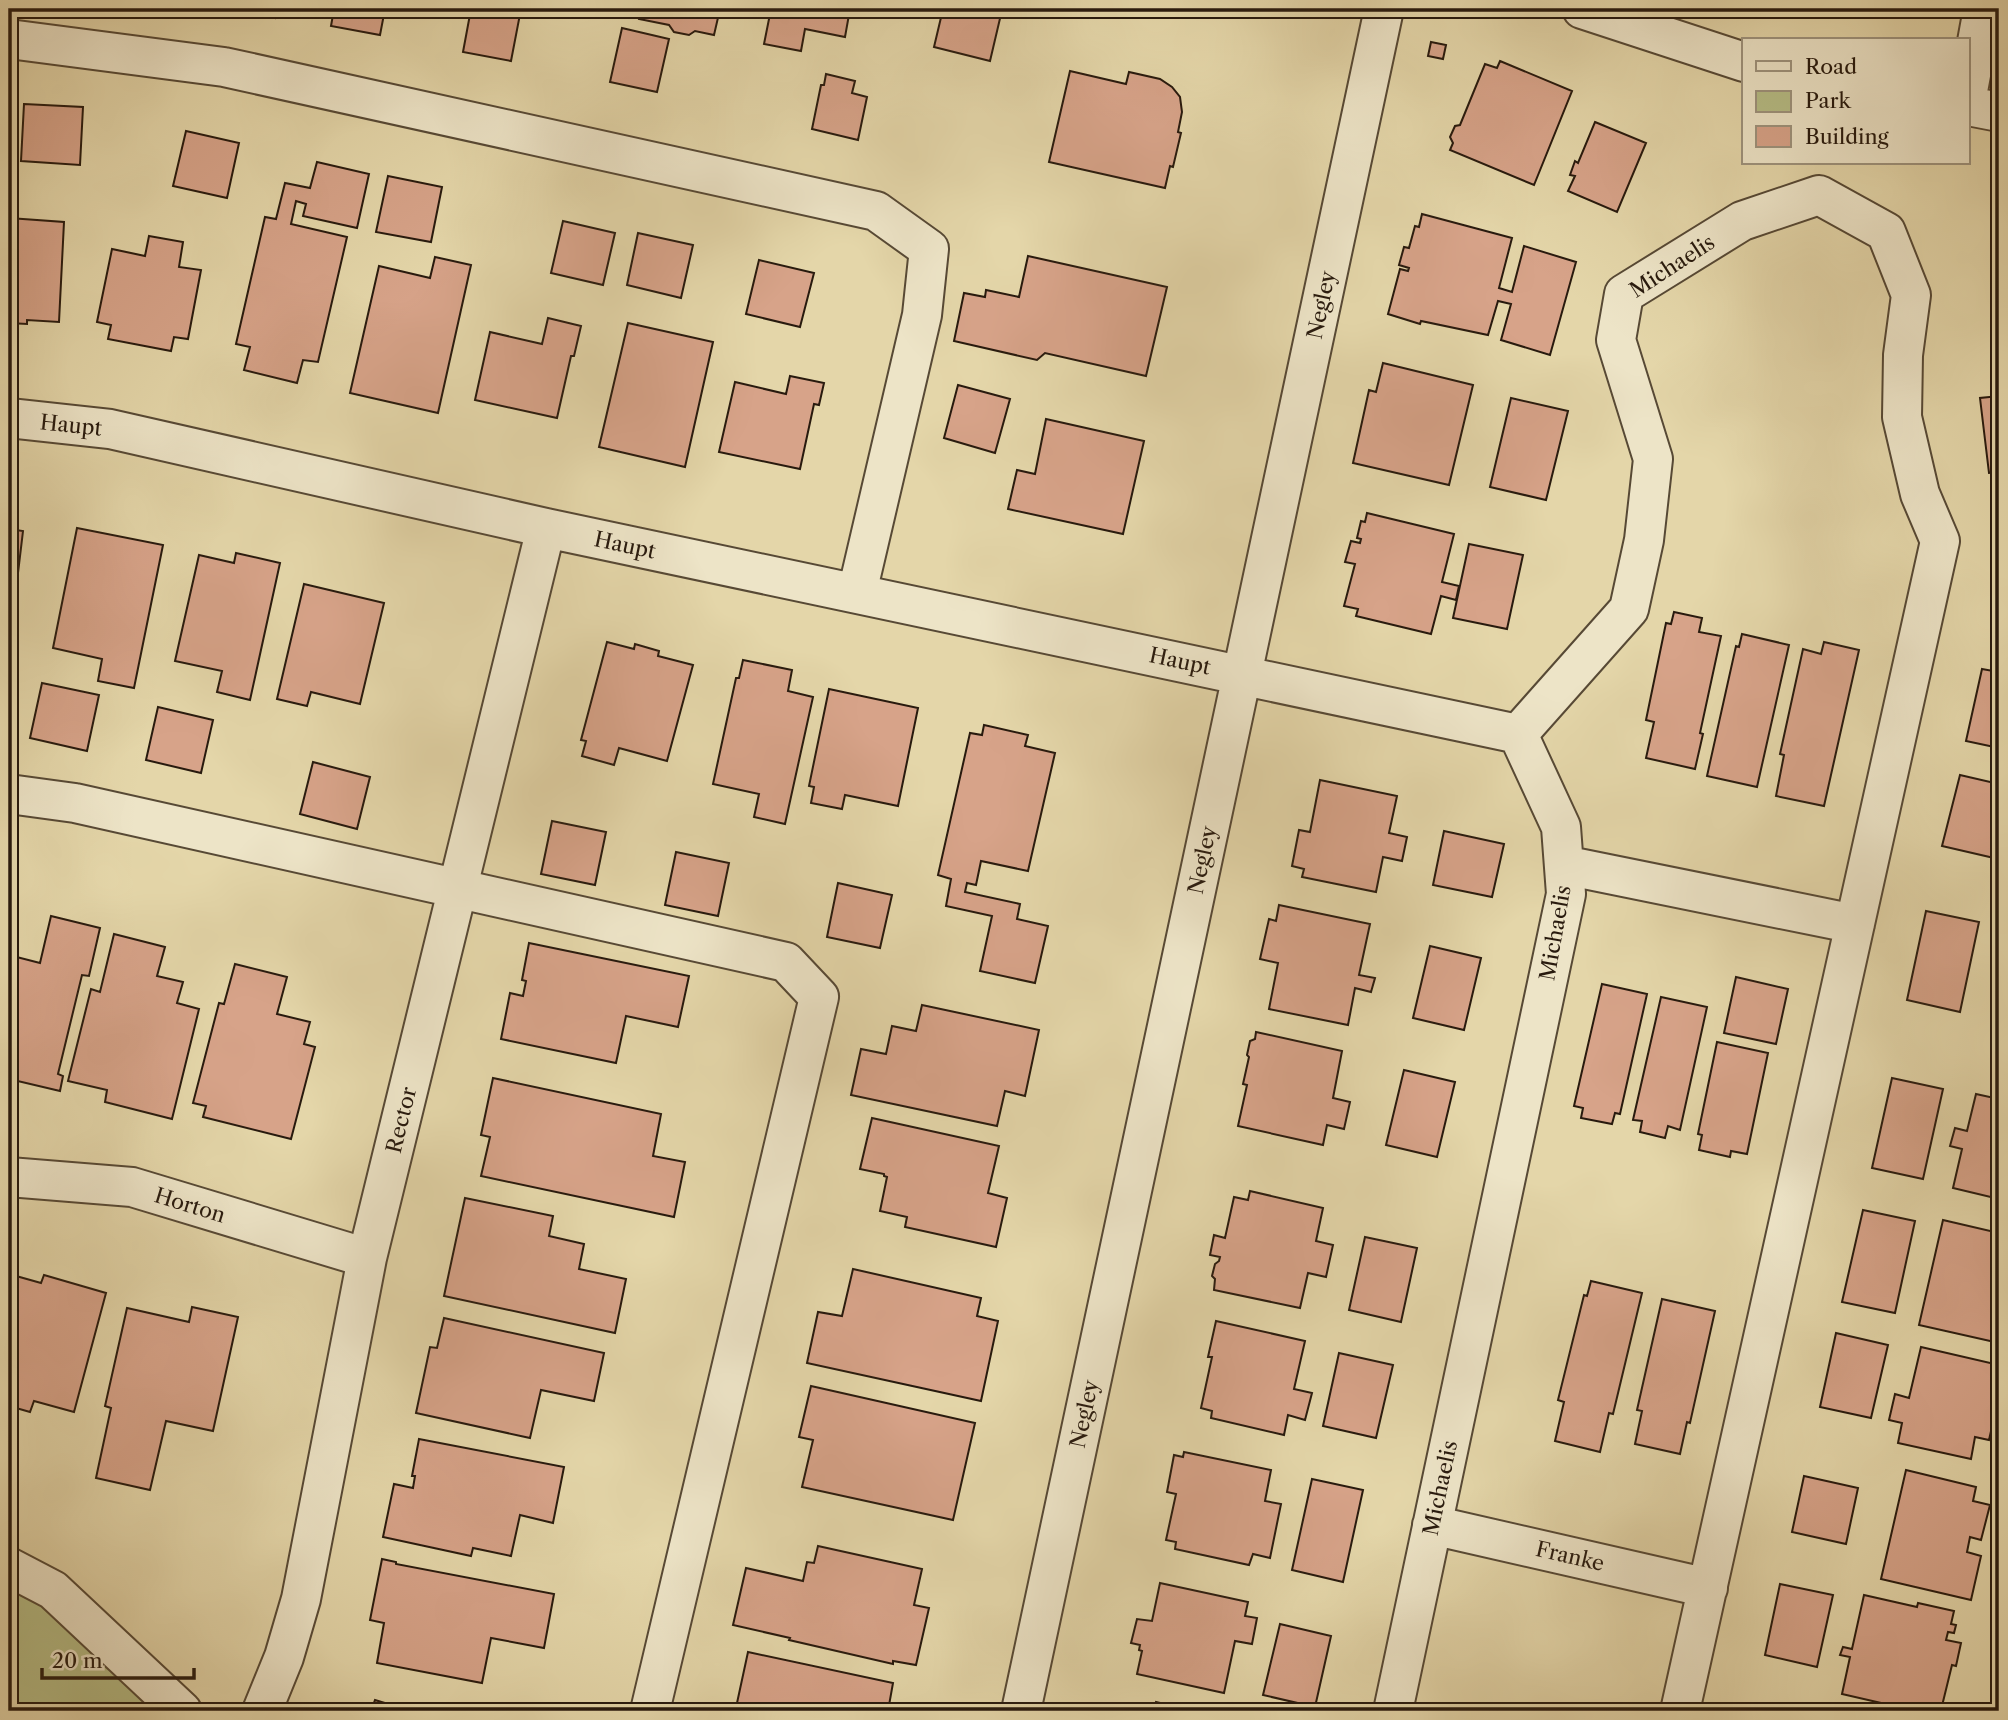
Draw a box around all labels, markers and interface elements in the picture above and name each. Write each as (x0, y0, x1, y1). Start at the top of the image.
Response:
legend (1742, 38, 1969, 164)
text: Road (1805, 54, 1857, 79)
text: Park (1805, 88, 1851, 113)
text: Building (1805, 124, 1890, 149)
street label: Michaelis (1625, 229, 1719, 303)
street label: Negley (1302, 268, 1340, 341)
street label: Haupt (39, 409, 104, 441)
street label: Haupt (592, 526, 659, 564)
street label: Haupt (1147, 642, 1214, 680)
street label: Negley (1183, 823, 1221, 896)
street label: Michaelis (1534, 883, 1576, 983)
street label: Rector (381, 1084, 421, 1156)
street label: Horton (152, 1182, 228, 1228)
street label: Negley (1065, 1377, 1103, 1450)
street label: Michaelis (1418, 1438, 1462, 1538)
street label: Franke (1533, 1536, 1607, 1576)
scale bar (42, 1636, 194, 1680)
text: 20 m (52, 1648, 103, 1673)

